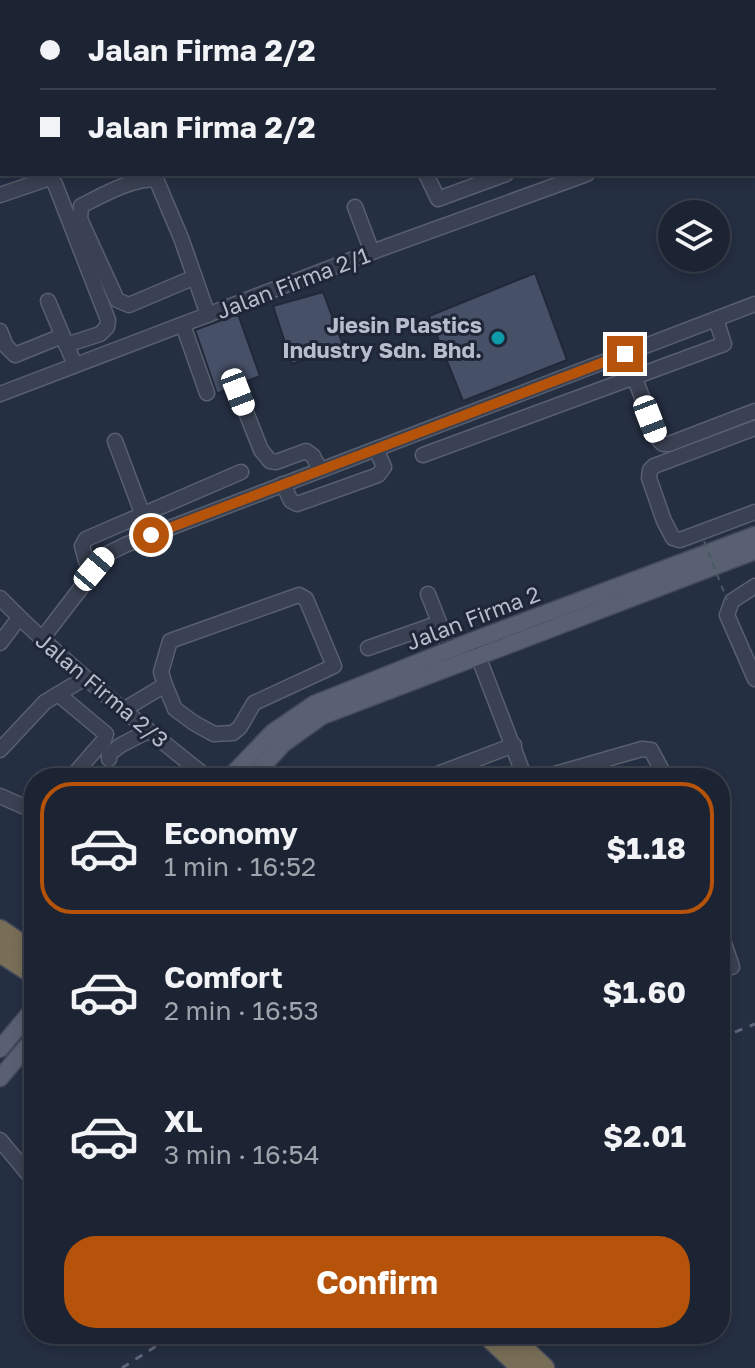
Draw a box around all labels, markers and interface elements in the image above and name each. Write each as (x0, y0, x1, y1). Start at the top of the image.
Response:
text: Jalan Firma 2/2 (88, 32, 316, 68)
text: Jalan Firma 2/2 (88, 109, 316, 145)
map controls (658, 200, 730, 272)
button: layers (658, 200, 730, 272)
street label: Jalan Firma 2/1 (212, 241, 374, 324)
place label: Jiesin Plastics Industry Sdn. Bhd. (282, 311, 482, 363)
marker: Jiesin Plastics Industry Sdn. Bhd. (489, 329, 507, 347)
route end (607, 336, 643, 372)
car (218, 365, 258, 419)
car (630, 392, 670, 446)
route start (133, 517, 169, 553)
car (69, 543, 119, 595)
street label: Jalan Firma 2 (402, 580, 543, 655)
street label: Jalan Firma 2/3 (31, 626, 174, 753)
icon: car (68, 812, 140, 884)
text: Economy (164, 815, 298, 851)
text: $1.18 (606, 830, 686, 866)
text: 1 min · 16:52 (164, 851, 316, 882)
icon: car (68, 956, 140, 1028)
text: Comfort (164, 959, 283, 995)
text: $1.60 (602, 974, 686, 1010)
text: 2 min · 16:53 (164, 995, 319, 1026)
icon: car (68, 1100, 140, 1172)
text: XL (164, 1103, 203, 1139)
text: $2.01 (603, 1118, 686, 1154)
text: 3 min · 16:54 (164, 1139, 320, 1170)
button: Confirm (64, 1236, 690, 1328)

